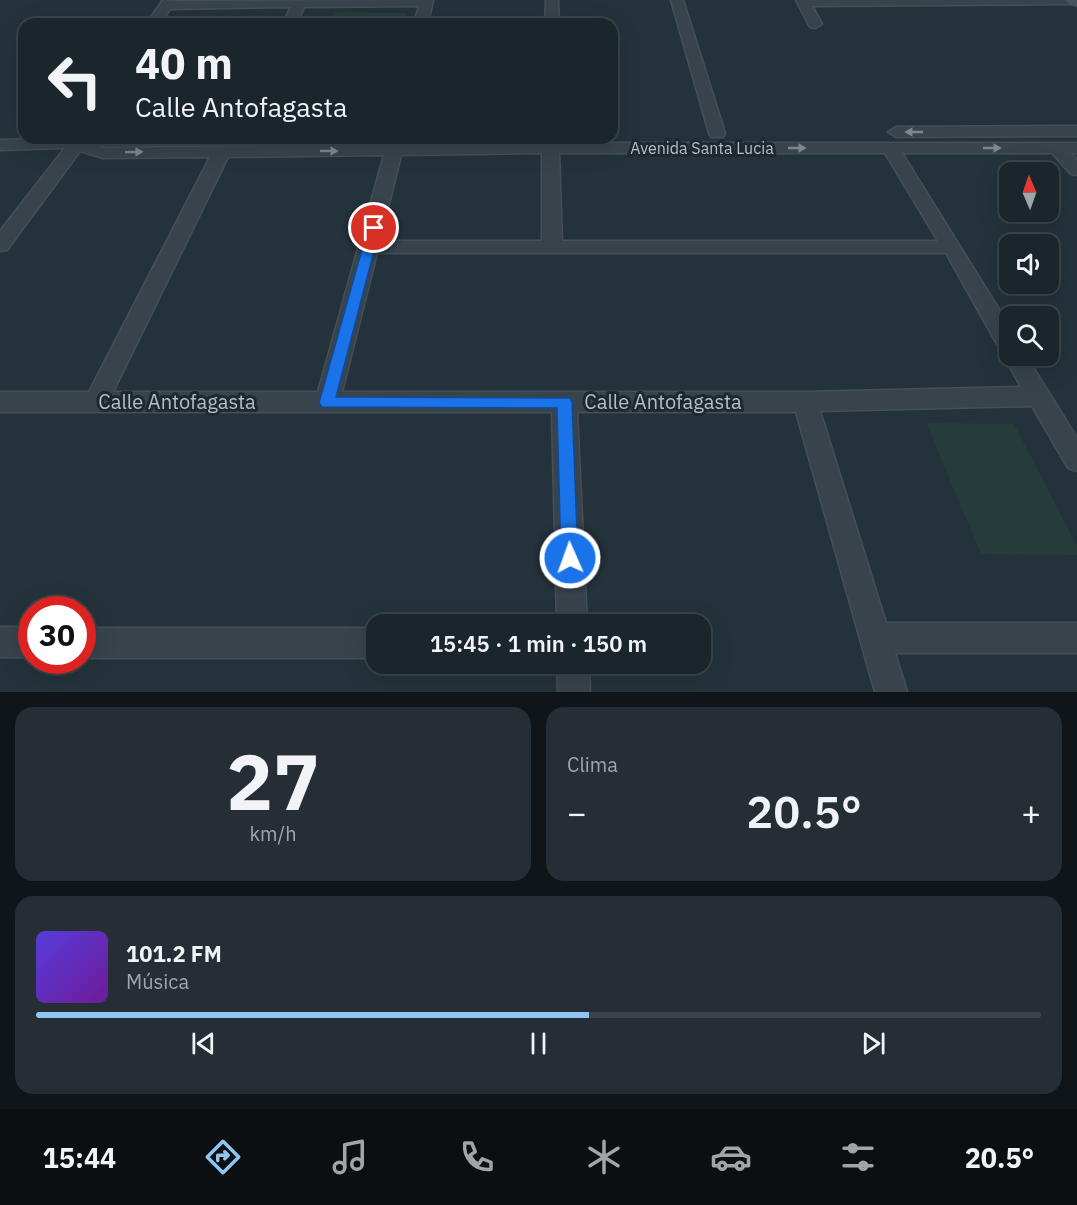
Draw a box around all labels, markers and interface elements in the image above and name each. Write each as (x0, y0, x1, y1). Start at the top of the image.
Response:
text: 40 m (135, 36, 233, 91)
icon: left (36, 42, 114, 120)
text: Calle Antofagasta (135, 89, 348, 124)
one-way arrow (904, 127, 923, 137)
street label: Avenida Santa Lucia (630, 138, 774, 158)
one-way arrow (787, 143, 806, 153)
one-way arrow (982, 143, 1001, 153)
one-way arrow (319, 146, 338, 156)
one-way arrow (124, 147, 143, 157)
north arrow (999, 162, 1059, 222)
map controls (999, 162, 1059, 366)
pin (348, 202, 399, 253)
icon: arrive (357, 211, 390, 244)
button: sound (999, 234, 1059, 294)
button: search (999, 306, 1059, 366)
street label: Calle Antofagasta (98, 388, 256, 415)
street label: Calle Antofagasta (584, 388, 742, 415)
position arrow (538, 526, 602, 590)
speed limit sign: 30 (18, 596, 96, 674)
text: 15:45 · 1 min · 150 m (430, 629, 647, 658)
text: 27 (226, 730, 320, 831)
text: Clima (567, 751, 618, 778)
text: 20.5° (746, 782, 862, 840)
text: − (567, 791, 587, 834)
text: + (1021, 791, 1041, 834)
text: km/h (249, 820, 297, 847)
text: 101.2 FM (126, 939, 222, 968)
text: Música (126, 968, 189, 995)
icon: previous (187, 1027, 220, 1060)
icon: pause (522, 1027, 555, 1060)
icon: next (857, 1027, 890, 1060)
icon: directions (202, 1136, 244, 1178)
icon: music (329, 1136, 371, 1178)
icon: phone (456, 1136, 498, 1178)
icon: climate (583, 1136, 625, 1178)
icon: car (710, 1136, 752, 1178)
icon: filters (837, 1136, 879, 1178)
text: 15:44 (43, 1140, 116, 1175)
text: 20.5° (965, 1140, 1034, 1175)

